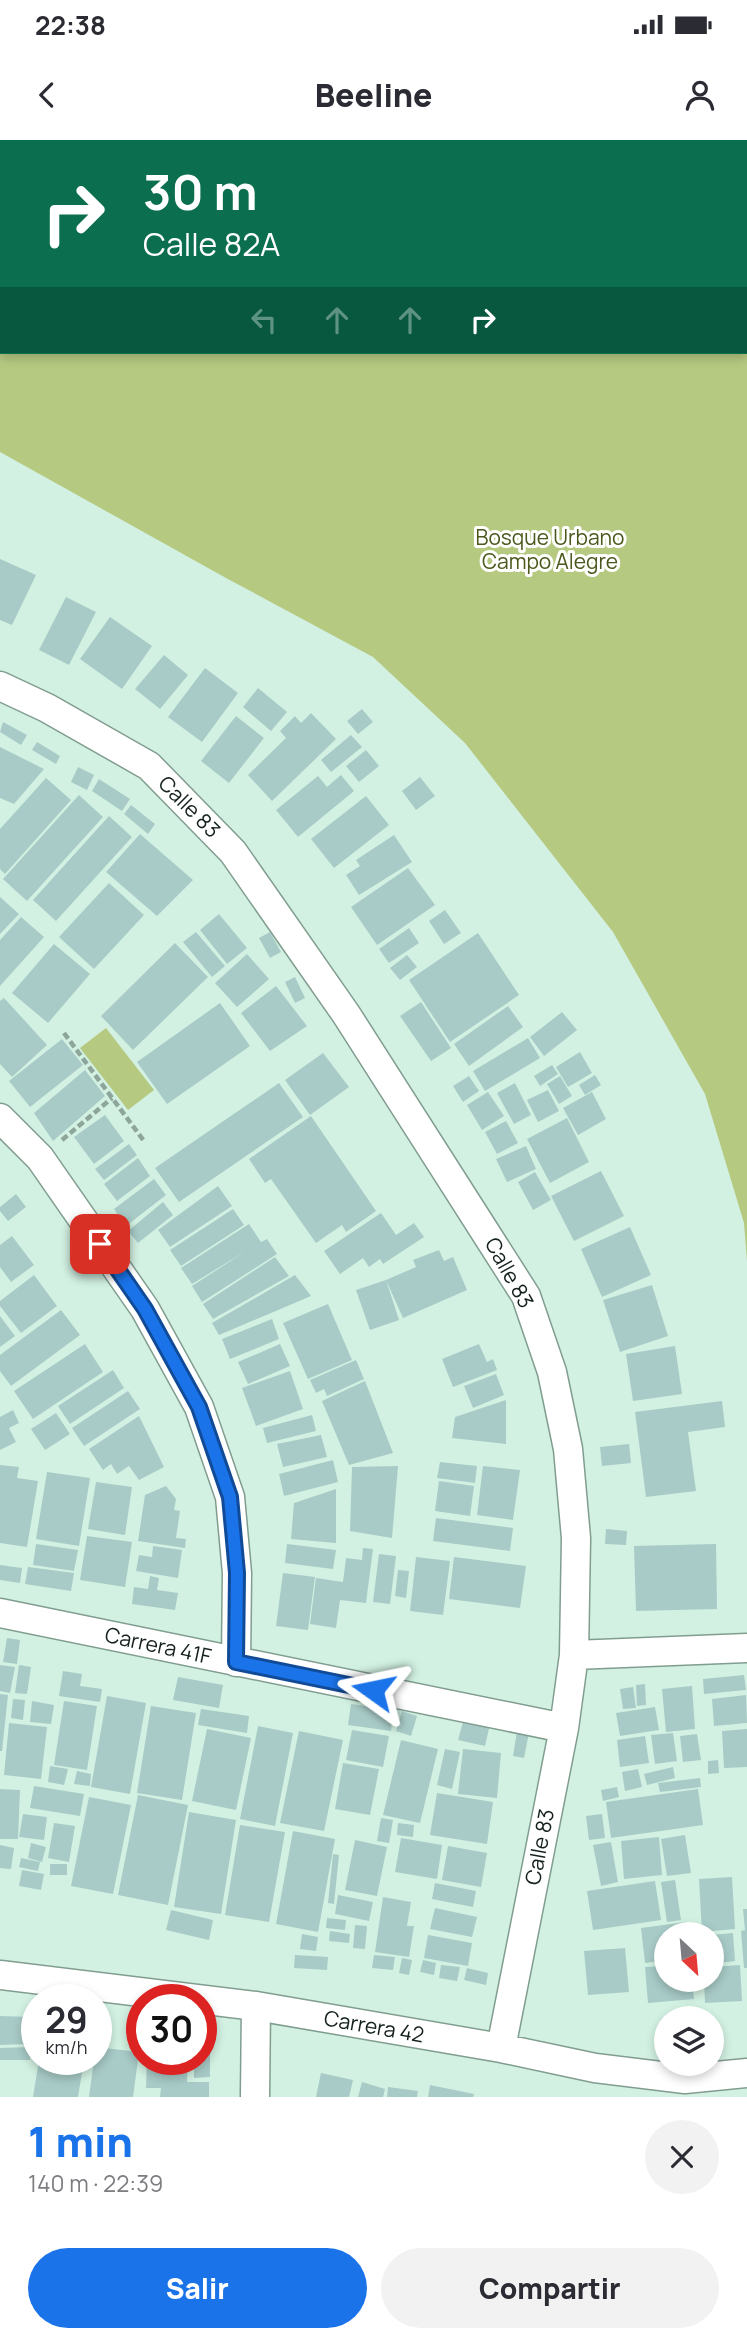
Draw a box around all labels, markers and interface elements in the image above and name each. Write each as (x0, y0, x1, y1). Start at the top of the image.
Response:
text: 22:38 (35, 7, 106, 43)
text: Beeline (315, 73, 432, 117)
icon: back (28, 76, 66, 114)
icon: person (681, 76, 719, 114)
text: 30 m (143, 158, 258, 225)
icon: right (28, 168, 119, 259)
text: Calle 82A (143, 222, 280, 266)
icon: left (245, 301, 283, 339)
icon: ahead (318, 301, 356, 339)
icon: ahead (391, 301, 429, 339)
icon: right (464, 301, 502, 339)
park label: Bosque Urbano Campo Alegre (476, 523, 624, 575)
street label: Calle 83 (153, 769, 227, 843)
pin (70, 1214, 130, 1274)
icon: arrive (81, 1225, 119, 1263)
street label: Calle 83 (479, 1232, 541, 1313)
street label: Carrera 41F (102, 1620, 214, 1670)
position arrow (336, 1653, 410, 1727)
street label: Calle 83 (518, 1806, 560, 1887)
north arrow (654, 1922, 724, 1992)
map controls (654, 1922, 724, 2076)
speed limit sign: 30 (126, 1984, 217, 2075)
text: 29 (45, 1996, 88, 2044)
street label: Carrera 42 (322, 2003, 426, 2049)
button: layers (654, 2006, 724, 2076)
text: km/h (46, 2035, 87, 2059)
text: 1 min (28, 2112, 133, 2170)
button: close (645, 2120, 719, 2194)
text: 140 m · 22:39 (28, 2167, 163, 2199)
button: Salir (28, 2248, 367, 2328)
button: Compartir (381, 2248, 719, 2328)

